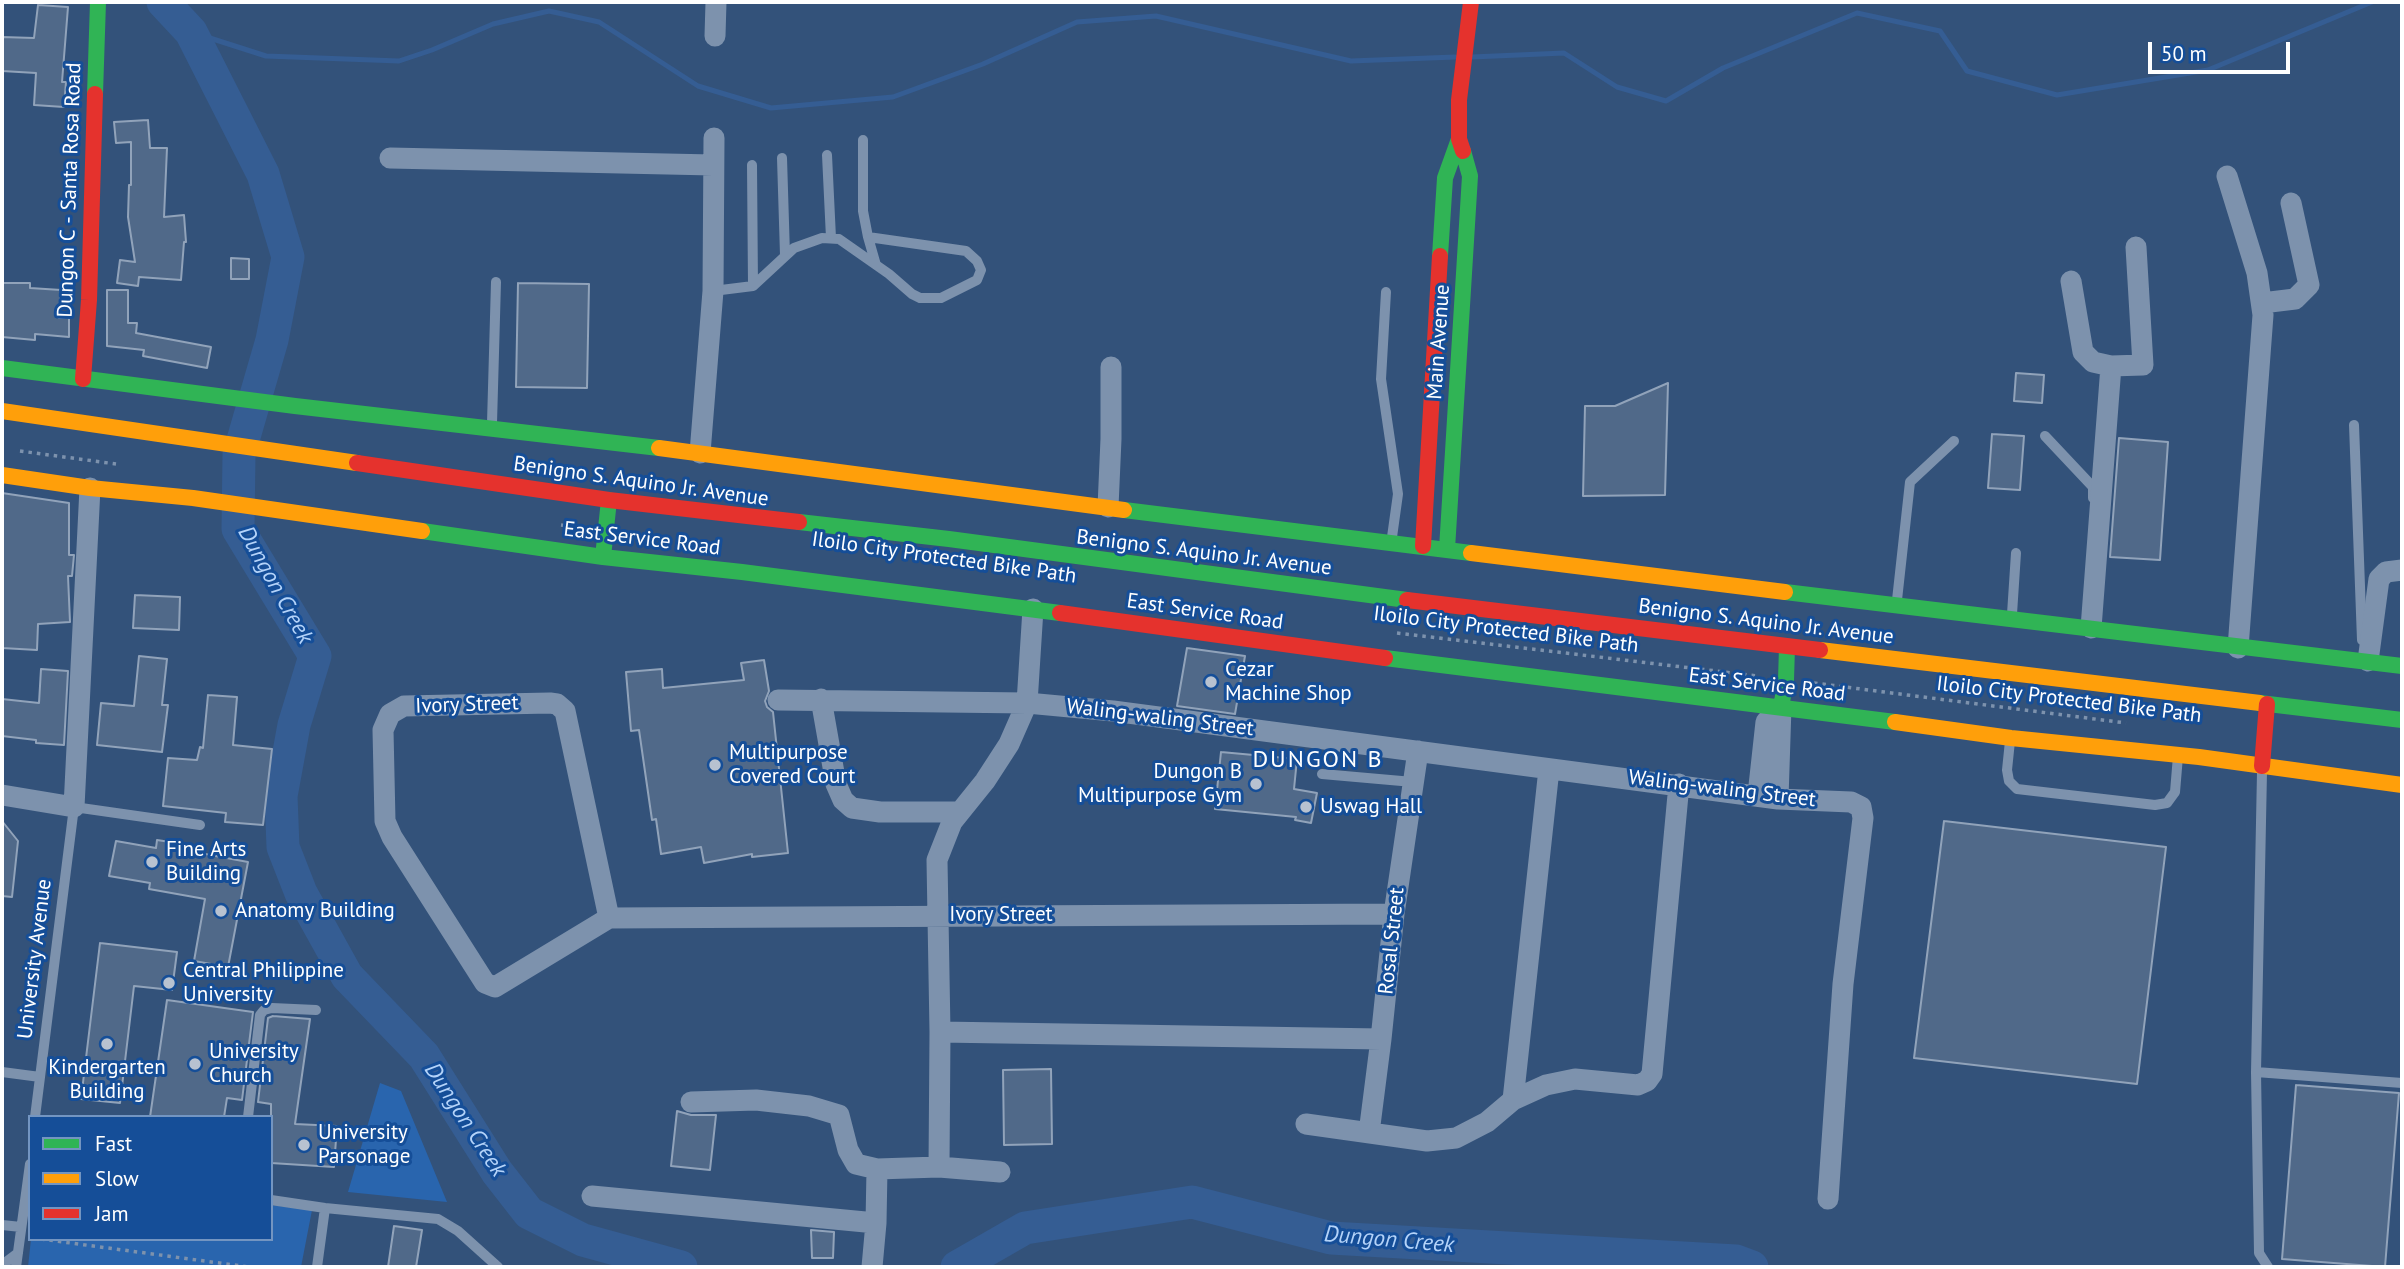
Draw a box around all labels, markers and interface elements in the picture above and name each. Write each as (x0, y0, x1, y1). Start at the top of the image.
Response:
scale bar (2152, 28, 2294, 72)
text: 50 m (2161, 40, 2207, 67)
street label: Dungon C - Santa Rosa Road (53, 62, 87, 318)
street label: Main Avenue (1422, 284, 1456, 400)
street label: Benigno S. Aquino Jr. Avenue (512, 452, 770, 512)
street label: East Service Road (562, 517, 722, 561)
water label: Dungon Creek (231, 521, 319, 649)
street label: Benigno S. Aquino Jr. Avenue (1075, 525, 1333, 581)
street label: Iloilo City Protected Bike Path (810, 527, 1078, 589)
street label: East Service Road (1125, 589, 1285, 635)
street label: Benigno S. Aquino Jr. Avenue (1637, 594, 1895, 650)
street label: Iloilo City Protected Bike Path (1372, 601, 1640, 659)
place label: Cezar Machine Shop (1225, 657, 1352, 707)
street label: East Service Road (1687, 663, 1847, 707)
street label: Iloilo City Protected Bike Path (1935, 671, 2203, 729)
marker: Cezar Machine Shop (1203, 674, 1219, 690)
street label: Ivory Street (415, 691, 519, 719)
street label: Waling-waling Street (1065, 694, 1255, 742)
place label: Multipurpose Covered Court (729, 740, 855, 790)
district label: DUNGON B (1253, 746, 1383, 774)
marker: Multipurpose Covered Court (707, 757, 723, 773)
place label: Dungon B Multipurpose Gym (1078, 759, 1242, 809)
street label: Waling-waling Street (1627, 765, 1817, 813)
marker: Dungon B Multipurpose Gym (1248, 776, 1264, 792)
place label: Uswag Hall (1320, 794, 1422, 820)
marker: Uswag Hall (1298, 799, 1314, 815)
place label: Fine Arts Building (166, 837, 246, 887)
marker: Fine Arts Building (144, 854, 160, 870)
street label: University Avenue (13, 878, 57, 1040)
street label: Rosal Street (1374, 886, 1410, 996)
place label: Anatomy Building (235, 898, 395, 924)
street label: Ivory Street (949, 902, 1053, 928)
marker: Anatomy Building (213, 903, 229, 919)
place label: Central Philippine University (183, 958, 344, 1008)
marker: Central Philippine University (161, 975, 177, 991)
marker: Kindergarten Building (99, 1036, 115, 1052)
place label: University Church (209, 1039, 299, 1089)
place label: Kindergarten Building (48, 1055, 166, 1105)
marker: University Church (187, 1056, 203, 1072)
water label: Dungon Creek (418, 1058, 512, 1182)
legend (28, 1115, 273, 1241)
place label: University Parsonage (318, 1120, 411, 1170)
text: Fast (95, 1130, 132, 1157)
marker: University Parsonage (296, 1137, 312, 1153)
text: Slow (95, 1165, 139, 1192)
text: Jam (95, 1200, 129, 1227)
water label: Dungon Creek (1323, 1221, 1455, 1259)

